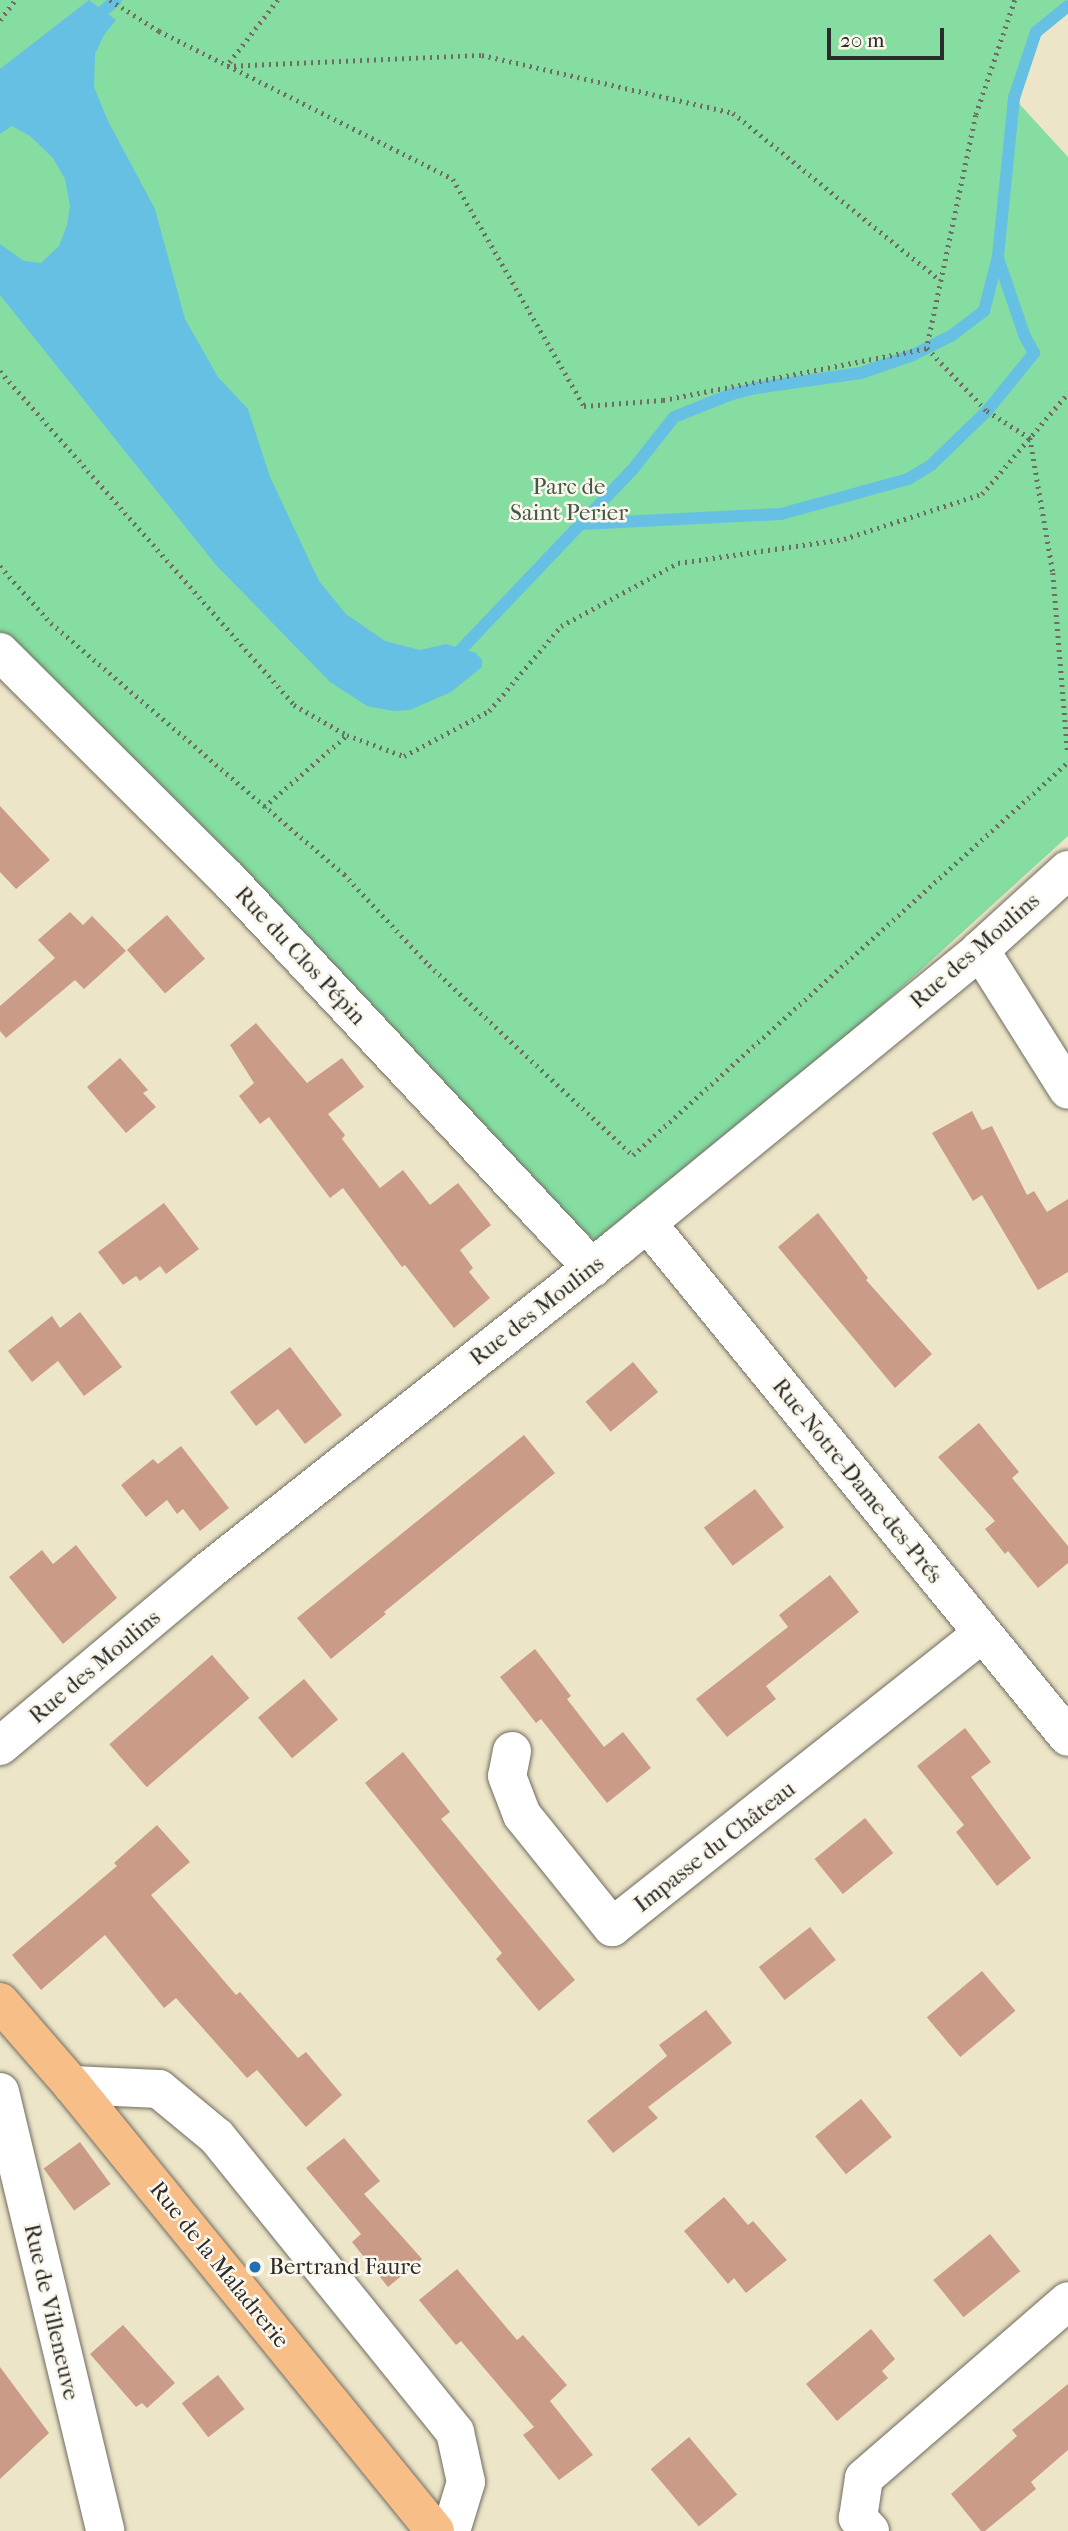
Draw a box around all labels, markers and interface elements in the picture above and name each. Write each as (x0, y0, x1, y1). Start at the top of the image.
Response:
scale bar (830, 14, 947, 58)
text: 20 m (840, 28, 884, 52)
park label: Parc de Saint Perier (510, 473, 628, 527)
street label: Rue du Clos Pépin (229, 881, 371, 1031)
street label: Rue des Moulins (904, 887, 1046, 1015)
street label: Rue des Moulins (464, 1250, 610, 1372)
street label: Rue Notre-Dame-des-Prés (766, 1373, 948, 1589)
street label: Rue des Moulins (24, 1604, 166, 1730)
street label: Impasse du Château (629, 1775, 801, 1919)
street label: Rue de la Maladrerie (143, 2176, 295, 2354)
street label: Rue de Villeneuve (17, 2221, 85, 2403)
place label: Bertrand Faure (269, 2253, 421, 2281)
marker: Bertrand Faure (247, 2259, 263, 2275)

